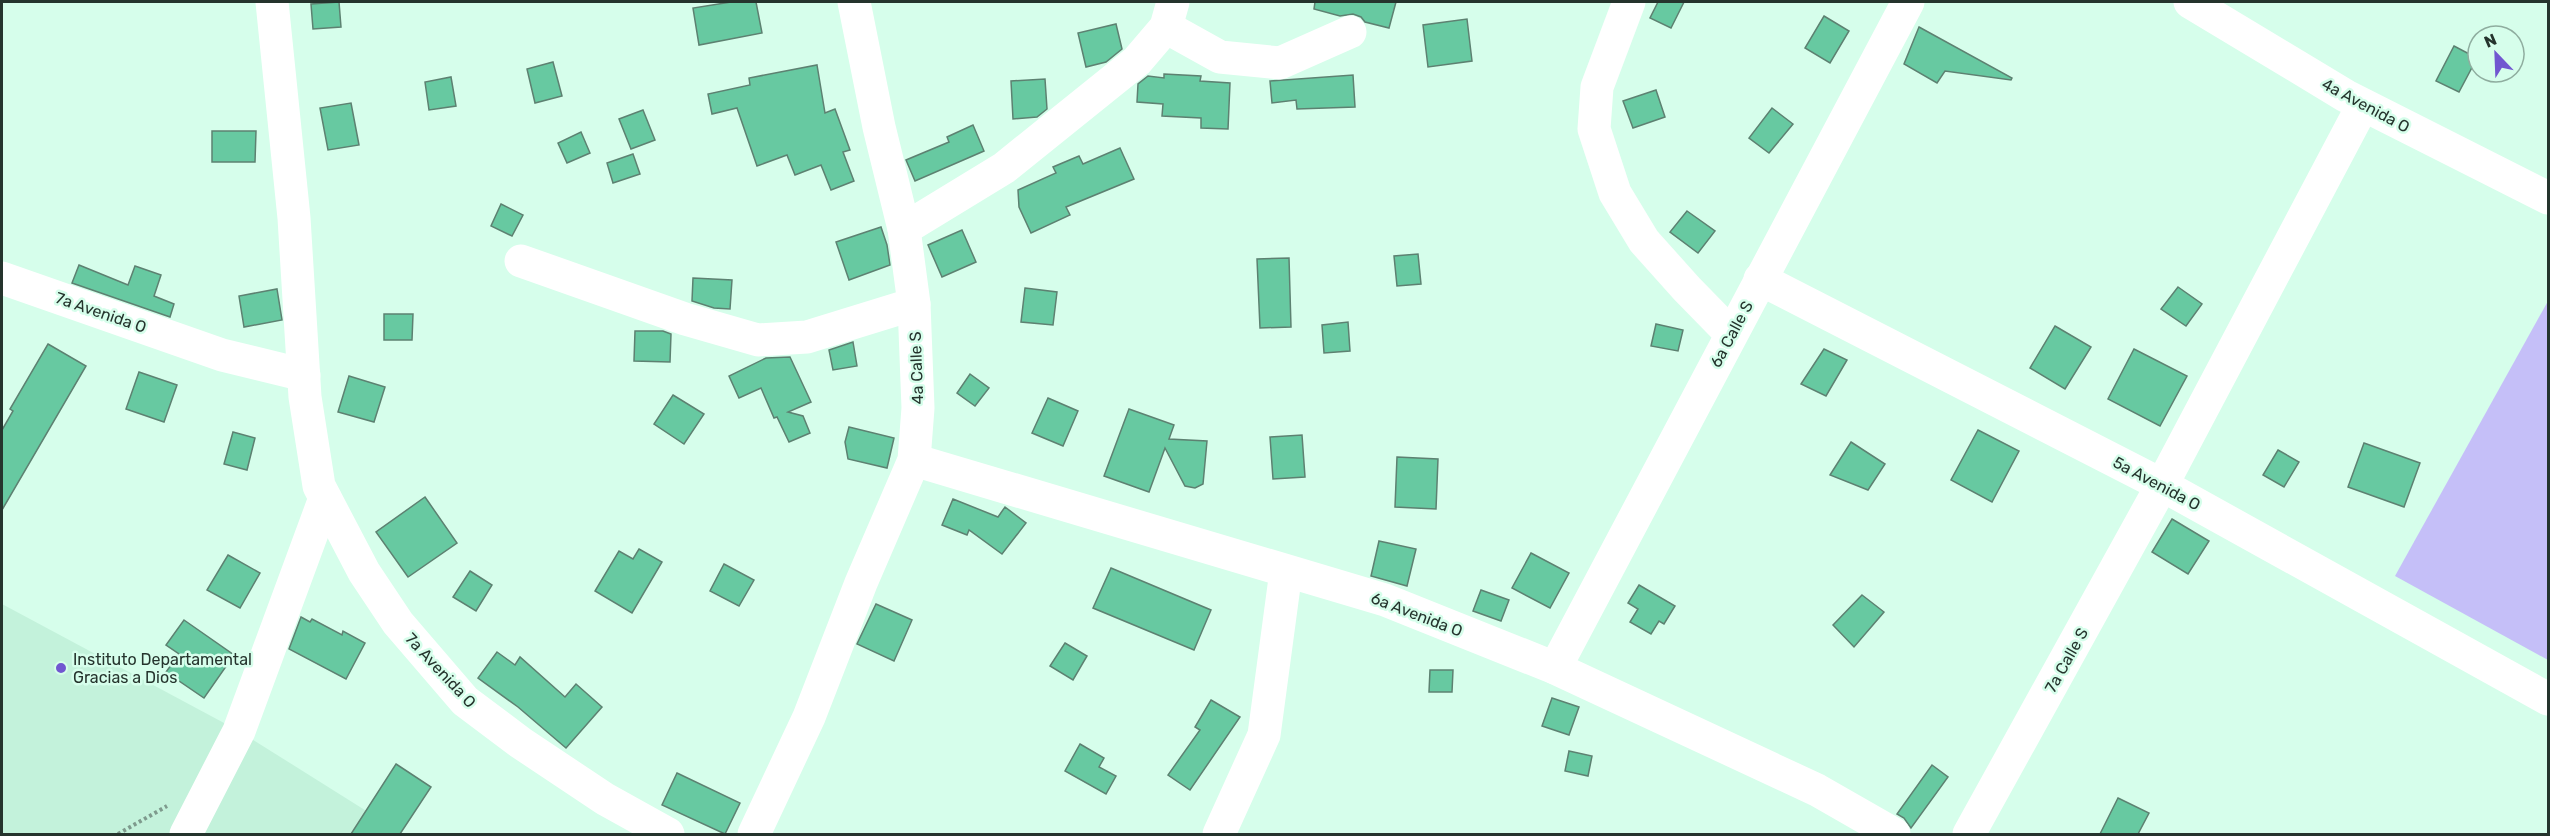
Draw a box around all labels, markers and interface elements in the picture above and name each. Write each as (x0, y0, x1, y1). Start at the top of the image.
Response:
north arrow (2466, 24, 2526, 84)
text: N (2481, 30, 2499, 52)
street label: 4a Avenida O (2319, 74, 2413, 137)
street label: 7a Avenida O (53, 288, 149, 337)
street label: 6a Calle S (1706, 298, 1757, 371)
street label: 4a Calle S (906, 331, 927, 405)
street label: 5a Avenida O (2110, 452, 2204, 514)
street label: 6a Avenida O (1368, 588, 1465, 641)
street label: 7a Calle S (2041, 625, 2092, 696)
street label: 7a Avenida O (401, 629, 480, 712)
place label: Instituto Departamental Gracias a Dios (73, 650, 252, 687)
marker: Instituto Departamental Gracias a Dios (54, 661, 68, 675)

